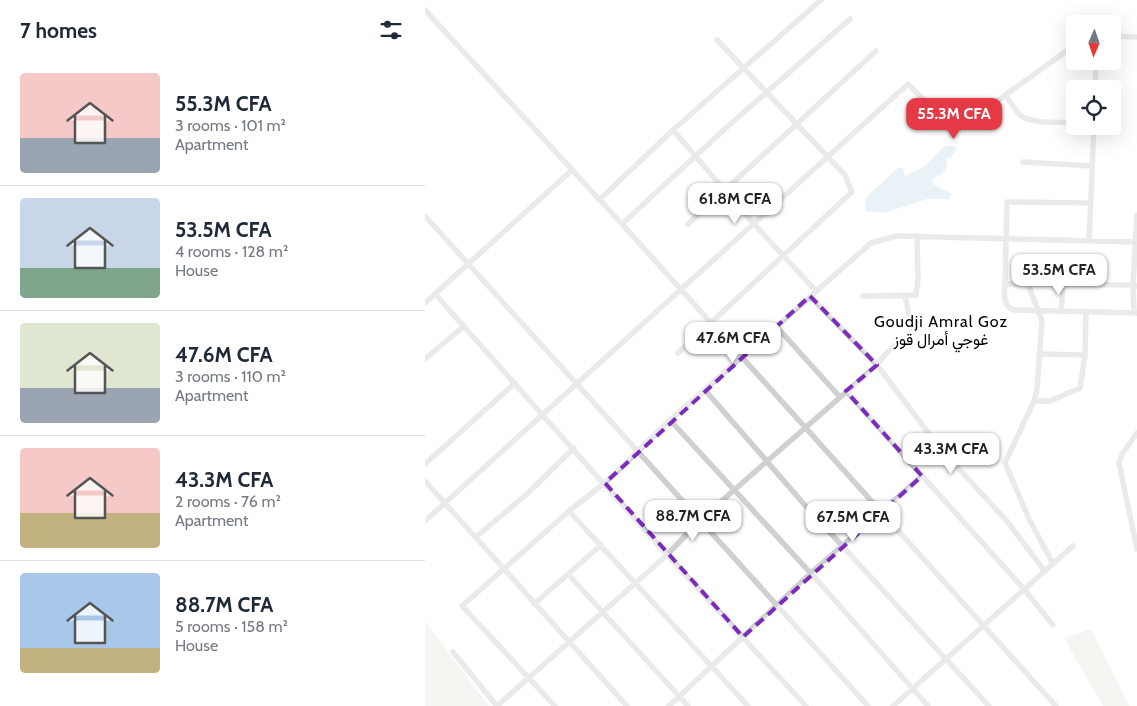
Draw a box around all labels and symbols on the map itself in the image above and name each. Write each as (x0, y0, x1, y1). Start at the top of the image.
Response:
north arrow (1066, 15, 1121, 70)
pin: 55.3M CFA (897, 98, 1011, 140)
pin: 61.8M CFA (678, 182, 792, 225)
pin: 53.5M CFA (1002, 254, 1116, 296)
district label: Goudji Amral Goz غوجي أمرال قوز (874, 312, 1008, 353)
pin: 47.6M CFA (676, 322, 790, 364)
pin: 43.3M CFA (894, 432, 1008, 475)
pin: 88.7M CFA (636, 500, 750, 542)
pin: 67.5M CFA (796, 500, 910, 543)

